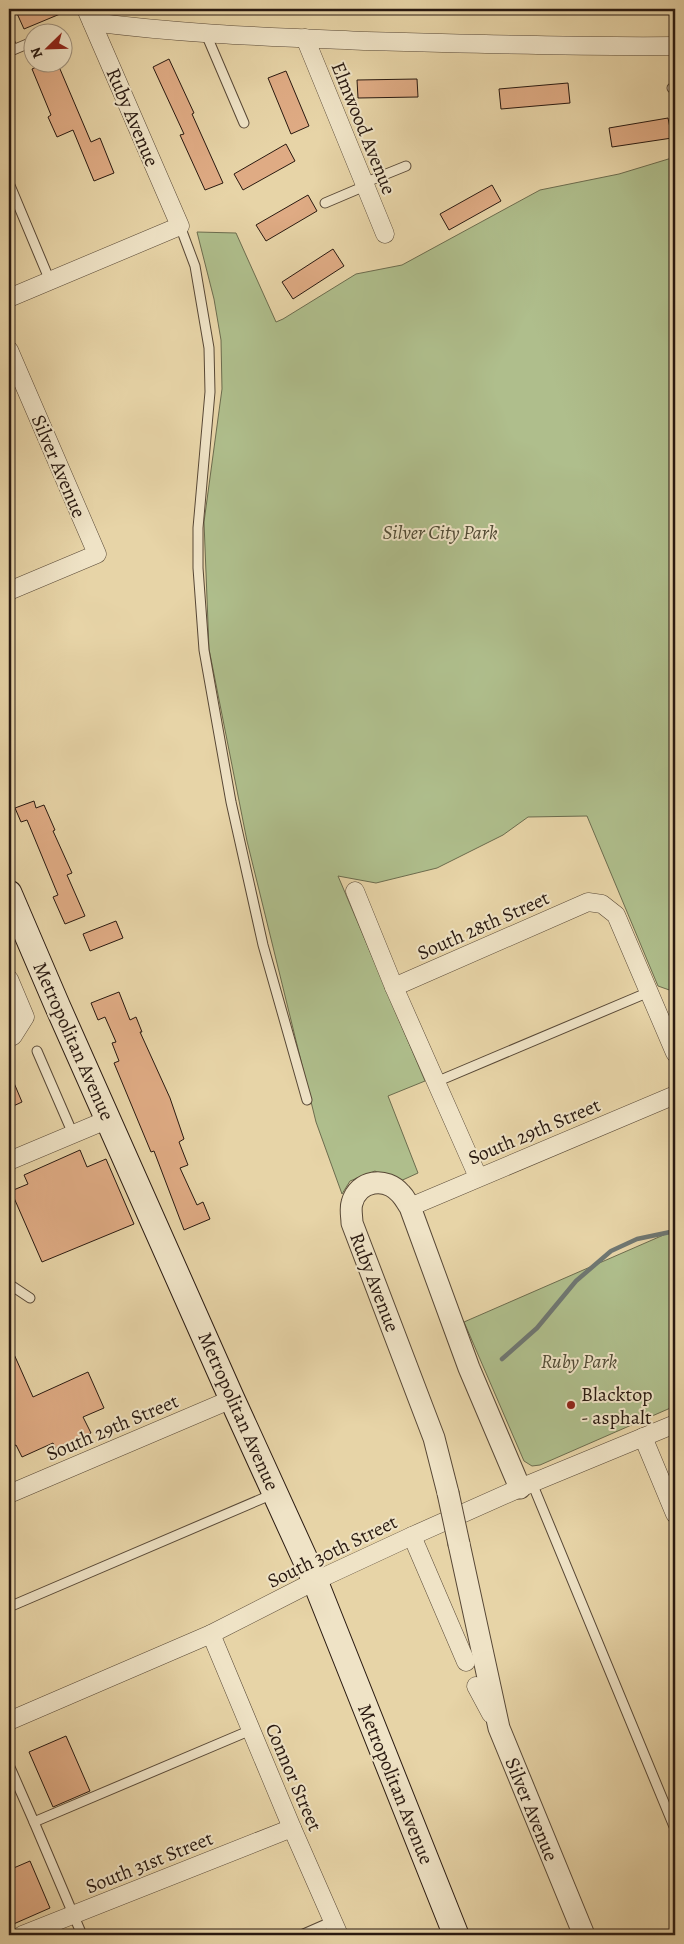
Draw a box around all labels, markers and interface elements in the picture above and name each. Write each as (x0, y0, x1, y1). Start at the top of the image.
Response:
north arrow (22, 22, 72, 72)
text: N (26, 44, 47, 61)
street label: Elmwood Avenue (325, 58, 402, 199)
street label: Ruby Avenue (100, 64, 165, 171)
street label: Silver Avenue (25, 410, 92, 522)
park label: Silver City Park (382, 519, 498, 546)
street label: South 28th Street (413, 884, 554, 967)
street label: Metropolitan Avenue (26, 958, 121, 1125)
street label: South 29th Street (464, 1091, 605, 1171)
street label: Ruby Avenue (343, 1228, 406, 1336)
street label: Metropolitan Avenue (191, 1328, 286, 1495)
park label: Ruby Park (541, 1348, 617, 1375)
place label: Blacktop - asphalt (581, 1381, 653, 1431)
street label: South 29th Street (42, 1387, 183, 1467)
marker: Blacktop - asphalt (565, 1399, 577, 1411)
street label: South 30th Street (263, 1508, 402, 1595)
street label: Metropolitan Avenue (351, 1700, 440, 1869)
street label: Connor Street (259, 1719, 329, 1836)
street label: Silver Avenue (498, 1753, 565, 1865)
street label: South 31st Street (81, 1824, 217, 1900)

